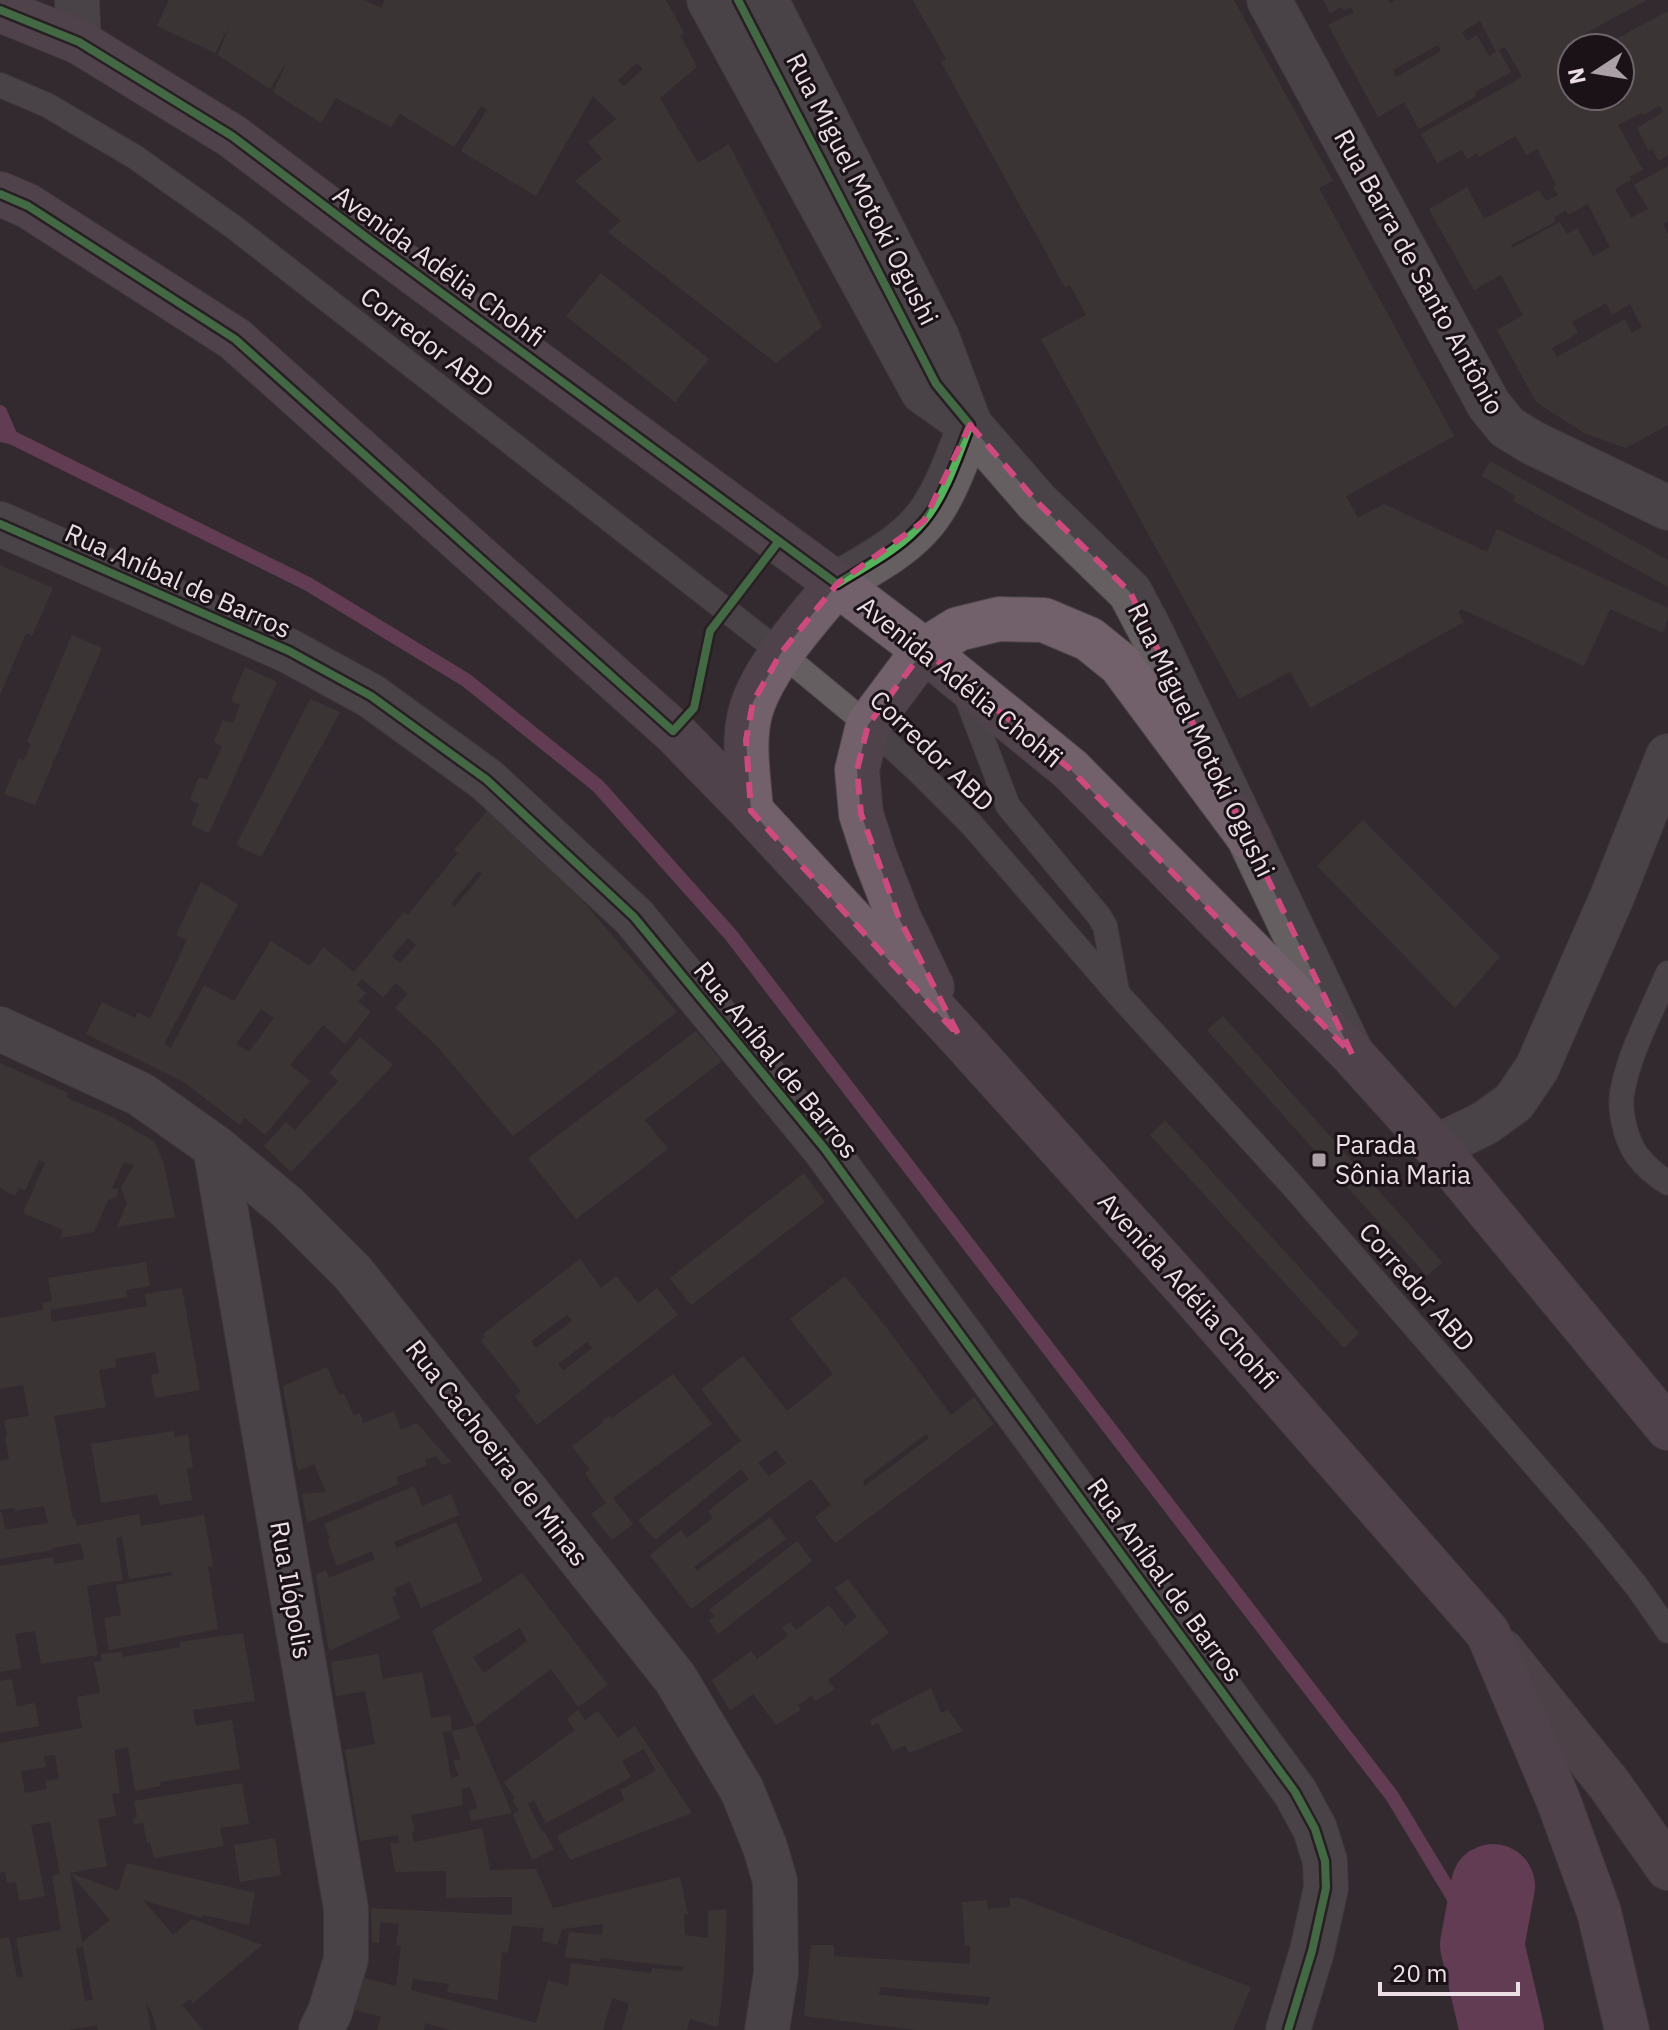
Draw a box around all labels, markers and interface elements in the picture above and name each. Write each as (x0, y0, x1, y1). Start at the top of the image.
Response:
north arrow (1556, 32, 1636, 112)
street label: Rua Miguel Motoki Ogushi (779, 47, 946, 330)
text: N (1560, 65, 1592, 87)
street label: Rua Barra de Santo Antônio (1327, 123, 1513, 420)
street label: Avenida Adélia Chohfi (327, 177, 552, 354)
street label: Corredor ABD (354, 278, 501, 404)
street label: Rua Aníbal de Barros (60, 515, 297, 645)
street label: Avenida Adélia Chohfi (851, 588, 1070, 774)
street label: Rua Miguel Motoki Ogushi (1121, 597, 1283, 882)
street label: Corredor ABD (863, 682, 1002, 818)
street label: Rua Aníbal de Barros (687, 954, 867, 1165)
place label: Parada Sônia Maria (1335, 1127, 1471, 1191)
marker: Parada Sônia Maria (1310, 1151, 1328, 1169)
street label: Avenida Adélia Chohfi (1091, 1185, 1286, 1396)
street label: Corredor ABD (1352, 1215, 1483, 1358)
street label: Rua Cachoeira de Minas (399, 1332, 597, 1573)
street label: Rua Aníbal de Barros (1080, 1471, 1251, 1688)
street label: Rua Ilópolis (263, 1518, 321, 1661)
scale bar (1380, 1946, 1518, 1996)
text: 20 m (1392, 1957, 1447, 1989)

